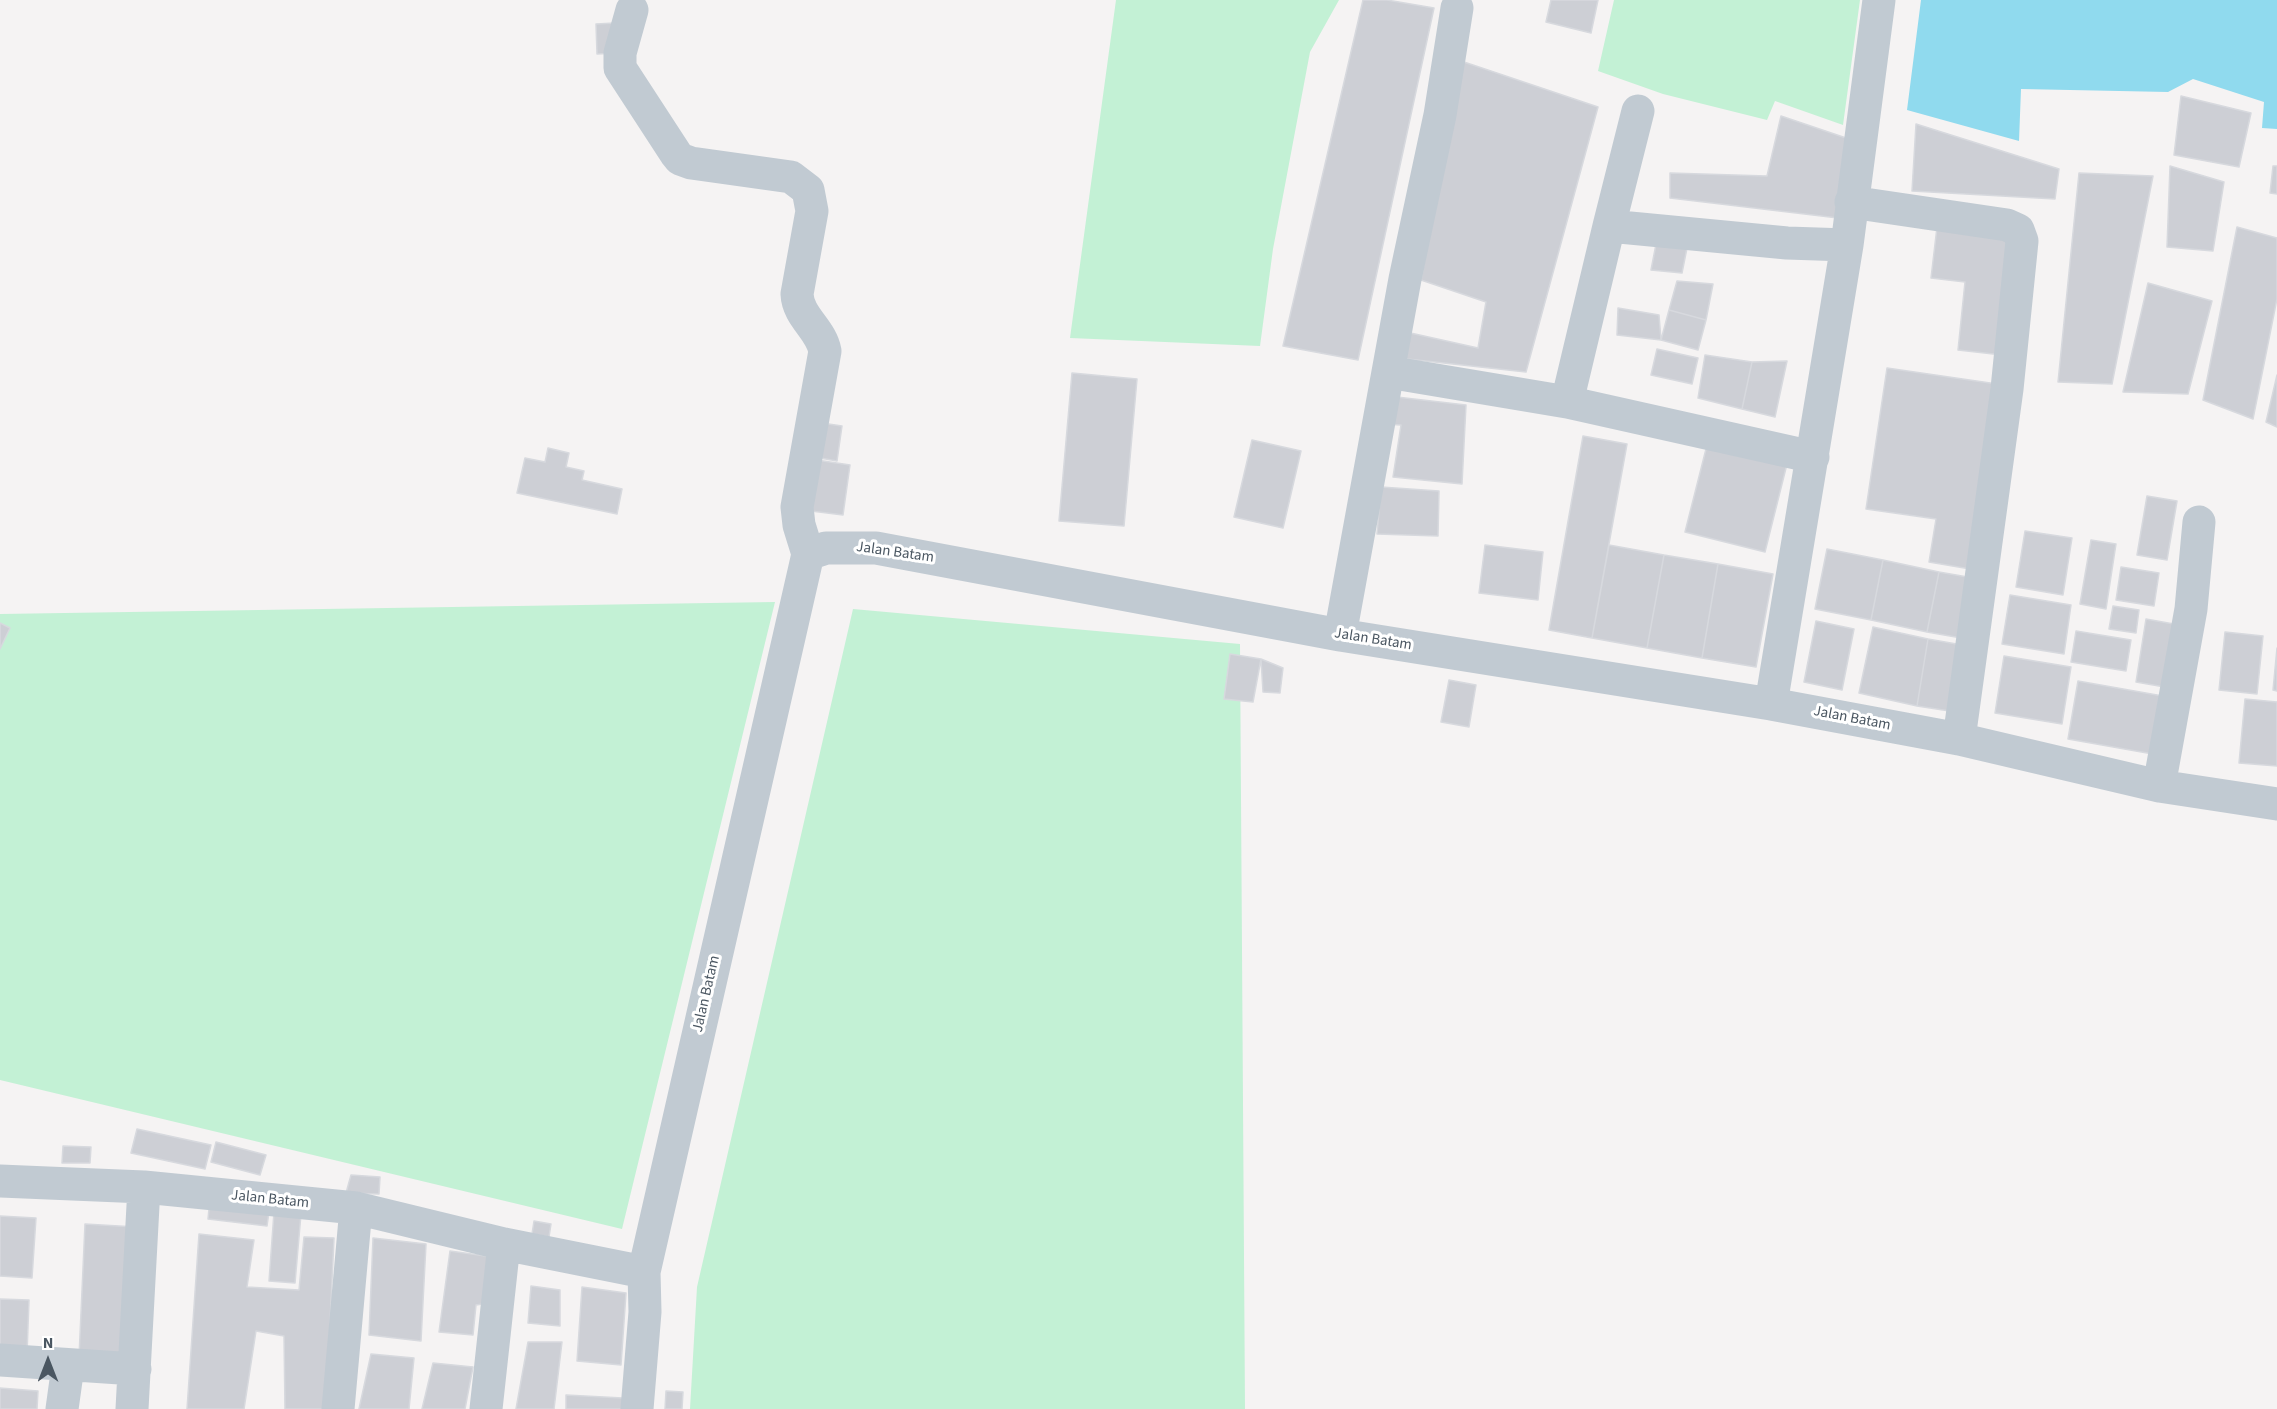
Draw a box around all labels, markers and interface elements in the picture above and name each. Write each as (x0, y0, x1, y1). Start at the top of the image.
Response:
street label: Jalan Batam (855, 539, 935, 567)
street label: Jalan Batam (1333, 625, 1413, 655)
street label: Jalan Batam (1812, 703, 1892, 735)
street label: Jalan Batam (689, 954, 725, 1034)
street label: Jalan Batam (230, 1187, 310, 1213)
north arrow (18, 1331, 78, 1391)
text: N (43, 1332, 53, 1354)

